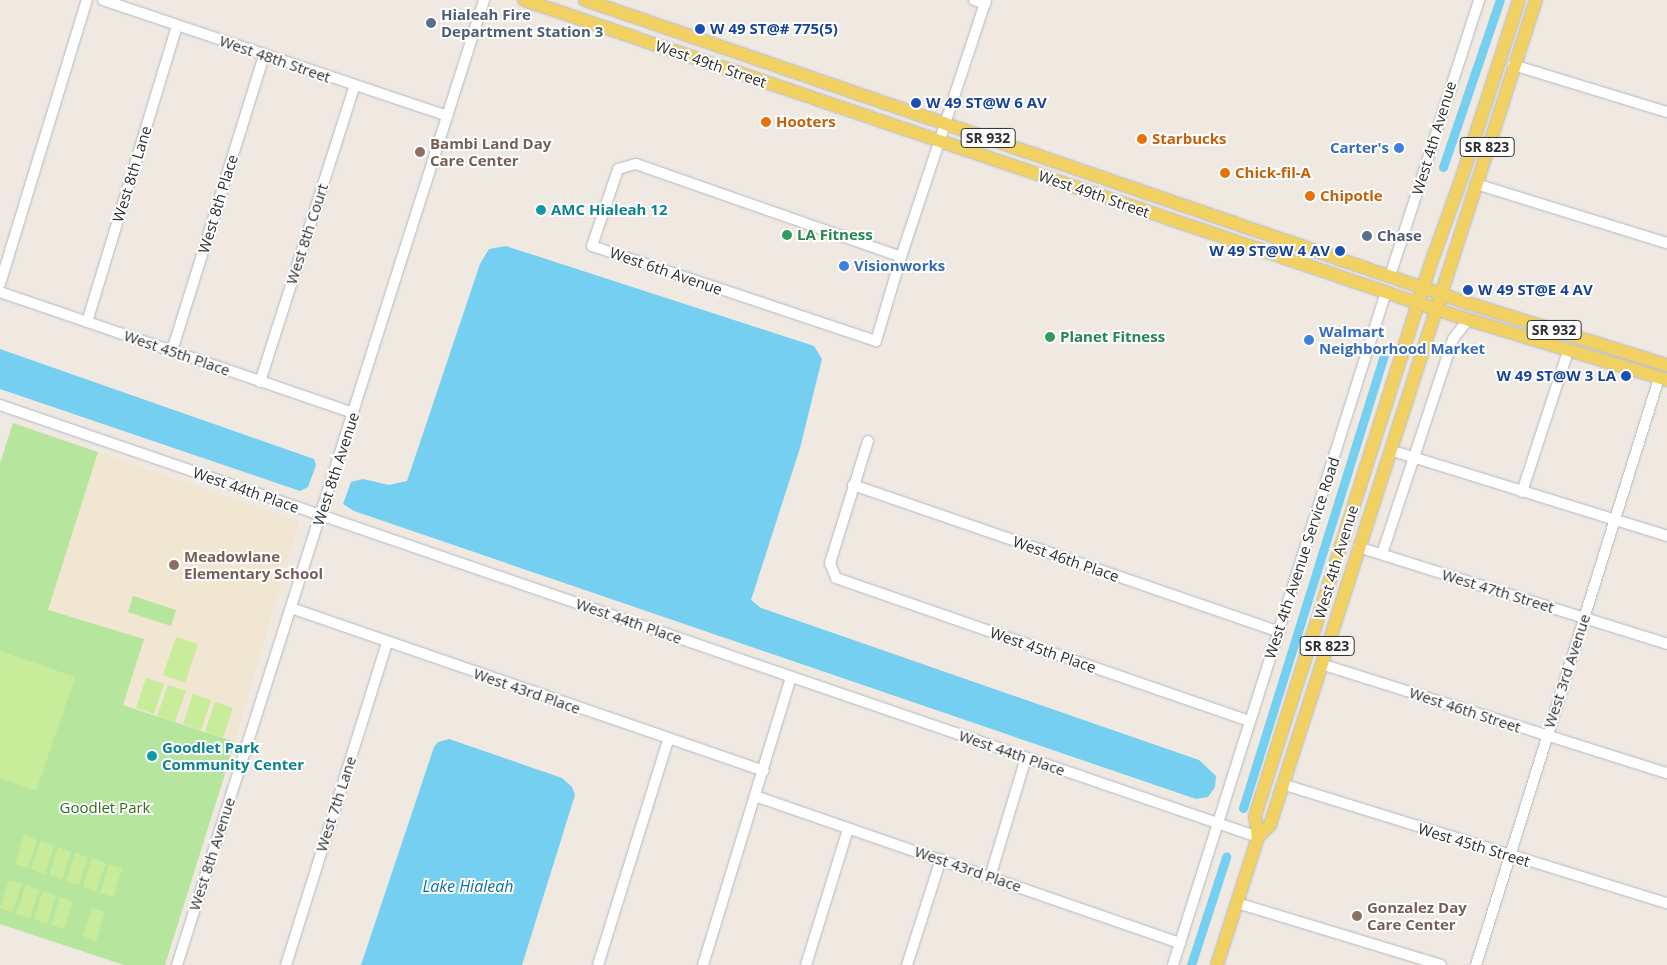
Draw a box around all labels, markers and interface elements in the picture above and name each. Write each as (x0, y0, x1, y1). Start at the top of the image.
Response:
place label: Hialeah Fire Department Station 3 (441, 5, 603, 40)
marker: Hialeah Fire Department Station 3 (425, 17, 437, 29)
place label: W 49 ST@# 775(5) (710, 20, 838, 38)
marker: W 49 ST@# 775(5) (694, 23, 706, 35)
street label: West 48th Street (217, 32, 333, 86)
street label: West 49th Street (653, 37, 769, 91)
street label: West 4th Avenue (1408, 79, 1460, 197)
place label: W 49 ST@W 6 AV (926, 94, 1047, 112)
marker: W 49 ST@W 6 AV (910, 97, 922, 109)
place label: Hooters (776, 113, 836, 131)
marker: Hooters (760, 116, 772, 128)
street label: West 8th Lane (109, 124, 155, 224)
road number: SR 932 (960, 126, 1016, 150)
place label: Starbucks (1152, 130, 1226, 148)
marker: Starbucks (1136, 133, 1148, 145)
place label: Bambi Land Day Care Center (430, 134, 551, 169)
road number: SR 823 (1460, 136, 1514, 158)
place label: Carter's (1330, 139, 1389, 157)
marker: Carter's (1393, 142, 1405, 154)
marker: Bambi Land Day Care Center (414, 146, 426, 158)
street label: West 8th Place (194, 152, 242, 256)
place label: Chick-fil-A (1235, 164, 1311, 182)
street label: West 49th Street (1036, 167, 1152, 221)
marker: Chick-fil-A (1219, 167, 1231, 179)
street label: West 8th Court (282, 181, 332, 287)
place label: Chipotle (1320, 187, 1383, 205)
marker: Chipotle (1304, 190, 1316, 202)
place label: AMC Hialeah 12 (551, 201, 667, 219)
marker: AMC Hialeah 12 (535, 204, 547, 216)
place label: LA Fitness (797, 226, 873, 244)
place label: Chase (1377, 227, 1422, 245)
marker: LA Fitness (781, 229, 793, 241)
marker: Chase (1361, 230, 1373, 242)
place label: W 49 ST@W 4 AV (1209, 242, 1330, 260)
street label: West 6th Avenue (607, 243, 725, 299)
marker: W 49 ST@W 4 AV (1334, 245, 1346, 257)
place label: Visionworks (854, 257, 945, 275)
marker: Visionworks (838, 260, 850, 272)
place label: W 49 ST@E 4 AV (1478, 281, 1593, 299)
marker: W 49 ST@E 4 AV (1462, 284, 1474, 296)
road number: SR 932 (1526, 318, 1582, 342)
place label: Walmart Neighborhood Market (1319, 322, 1485, 357)
street label: West 45th Place (122, 326, 232, 380)
place label: Planet Fitness (1060, 328, 1165, 346)
marker: Planet Fitness (1044, 331, 1056, 343)
marker: Walmart Neighborhood Market (1303, 334, 1315, 346)
place label: W 49 ST@W 3 LA (1496, 367, 1616, 385)
marker: W 49 ST@W 3 LA (1620, 370, 1632, 382)
street label: West 8th Avenue (309, 410, 363, 528)
street label: West 4th Avenue Service Road (1261, 455, 1343, 661)
street label: West 44th Place (191, 463, 301, 517)
street label: West 4th Avenue (1310, 503, 1362, 621)
street label: West 46th Place (1011, 532, 1121, 586)
place label: Meadowlane Elementary School (184, 547, 323, 582)
marker: Meadowlane Elementary School (168, 559, 180, 571)
street label: West 47th Street (1440, 565, 1556, 617)
street label: West 44th Place (574, 594, 684, 648)
street label: West 3rd Avenue (1540, 612, 1594, 730)
street label: West 45th Place (988, 623, 1098, 677)
road number: SR 823 (1300, 634, 1354, 658)
street label: West 43rd Place (471, 664, 583, 718)
street label: West 46th Street (1407, 683, 1523, 737)
street label: West 44th Place (957, 726, 1067, 780)
place label: Goodlet Park Community Center (162, 738, 304, 773)
marker: Goodlet Park Community Center (146, 750, 158, 762)
street label: West 7th Lane (312, 754, 360, 854)
street label: West 8th Avenue (185, 795, 239, 913)
park label: Goodlet Park (60, 799, 150, 817)
street label: West 45th Street (1416, 819, 1532, 871)
street label: West 43rd Place (912, 842, 1024, 896)
water label: Lake Hialeah (423, 876, 513, 896)
place label: Gonzalez Day Care Center (1367, 898, 1467, 933)
marker: Gonzalez Day Care Center (1351, 910, 1363, 922)

